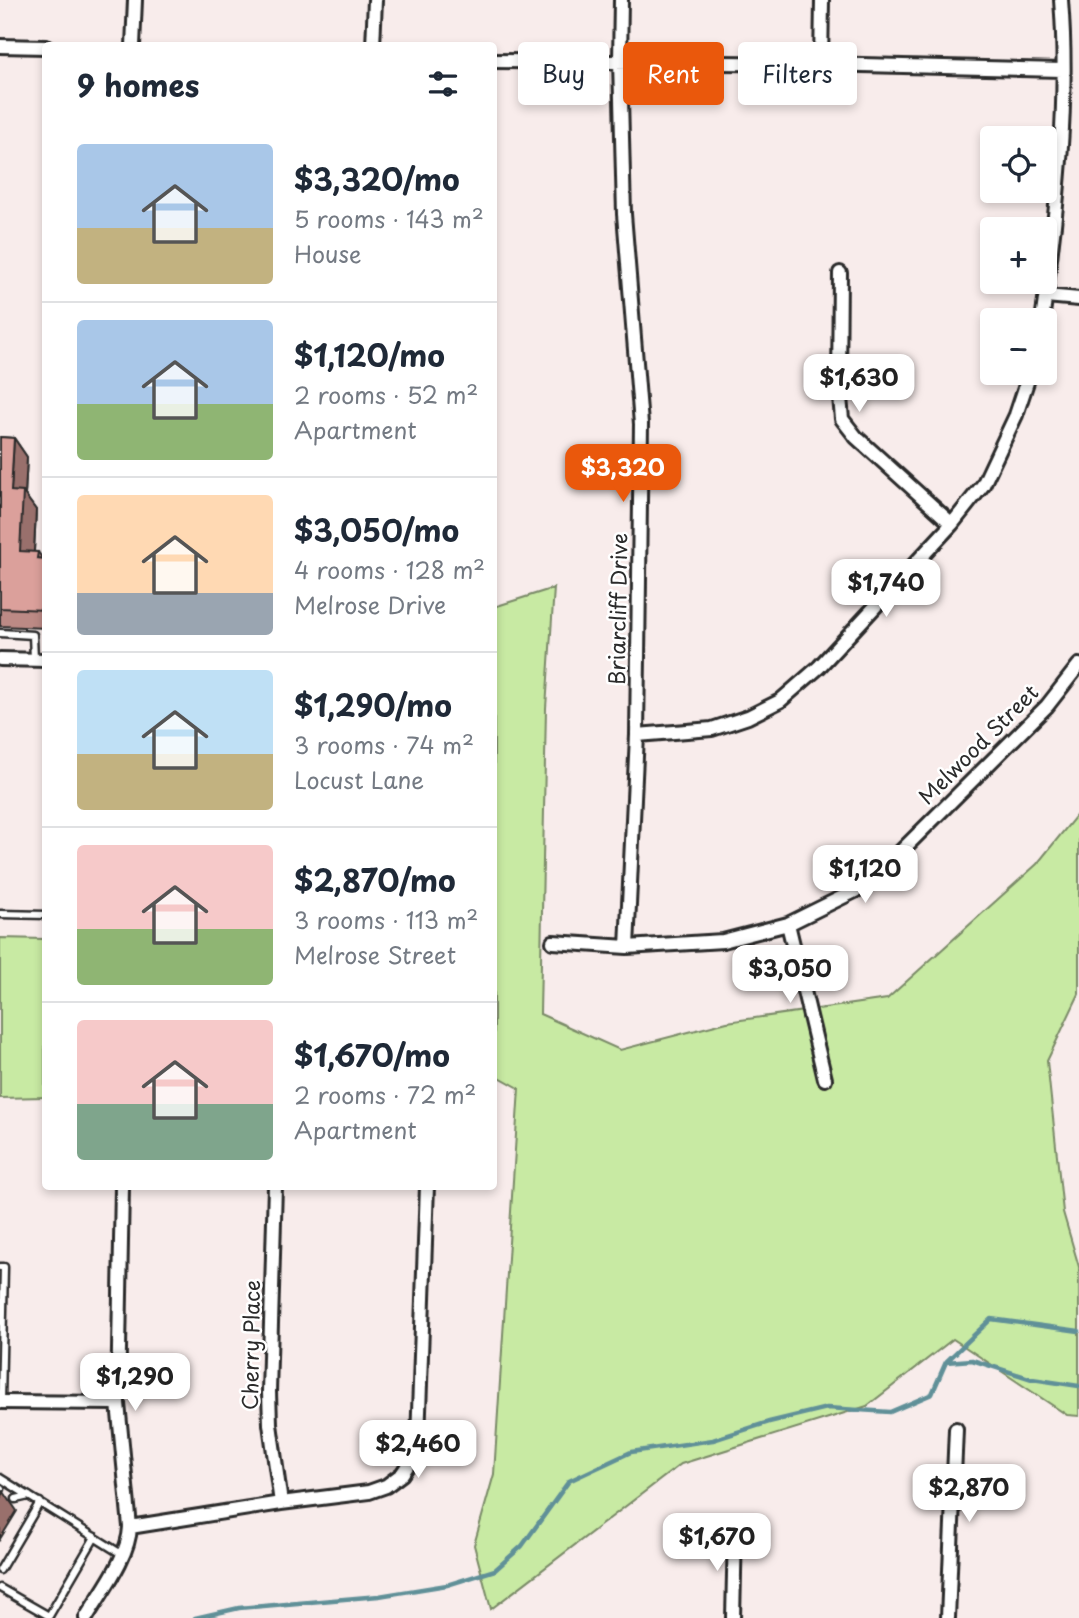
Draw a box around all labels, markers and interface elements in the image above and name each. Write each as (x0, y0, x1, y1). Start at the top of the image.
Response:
chip: Buy (518, 42, 609, 105)
chip: Rent (623, 42, 724, 105)
chip: Filters (738, 42, 857, 105)
text: 9 homes (77, 62, 199, 107)
icon: filters (424, 65, 462, 103)
map controls (980, 126, 1057, 385)
button: locate (980, 126, 1057, 203)
text: $3,320/mo (294, 156, 460, 201)
icon: home (133, 172, 217, 256)
text: 5 rooms · 143 m² (294, 201, 484, 236)
button: + (980, 217, 1057, 294)
text: House (294, 236, 361, 271)
button: − (980, 308, 1057, 385)
text: $1,120/mo (294, 332, 445, 377)
icon: home (133, 348, 217, 432)
pin: $1,630 (802, 354, 916, 414)
text: $1,630 (819, 359, 899, 394)
text: 2 rooms · 52 m² (294, 377, 478, 412)
text: Apartment (294, 412, 417, 447)
pin: $3,320 (566, 444, 680, 504)
text: $3,320 (581, 449, 665, 484)
text: $3,050/mo (294, 507, 459, 552)
icon: home (133, 523, 217, 607)
street label: Briarcliff Drive (600, 533, 634, 685)
text: 4 rooms · 128 m² (294, 552, 485, 587)
pin: $1,740 (829, 560, 943, 619)
text: $1,740 (847, 564, 925, 599)
text: Melrose Drive (294, 587, 446, 622)
street label: Melwood Street (910, 676, 1045, 811)
text: $1,290/mo (294, 682, 452, 727)
icon: home (133, 698, 217, 782)
text: 3 rooms · 74 m² (294, 727, 474, 762)
text: Locust Lane (294, 762, 424, 797)
pin: $1,120 (808, 846, 922, 905)
text: $1,120 (829, 850, 901, 885)
text: $2,870/mo (294, 857, 456, 902)
icon: home (133, 873, 217, 957)
text: 3 rooms · 113 m² (294, 902, 478, 937)
text: Melrose Street (294, 937, 456, 972)
pin: $3,050 (733, 946, 847, 1005)
text: $3,050 (748, 950, 832, 985)
text: $1,670/mo (294, 1032, 450, 1077)
icon: home (133, 1048, 217, 1132)
text: 2 rooms · 72 m² (294, 1077, 476, 1112)
text: Apartment (294, 1112, 417, 1147)
street label: Cherry Place (233, 1280, 267, 1410)
pin: $1,290 (78, 1354, 192, 1413)
text: $1,290 (96, 1358, 174, 1393)
pin: $2,460 (361, 1420, 475, 1480)
text: $2,460 (375, 1425, 461, 1460)
pin: $2,870 (912, 1464, 1026, 1524)
text: $2,870 (929, 1469, 1009, 1504)
pin: $1,670 (660, 1514, 774, 1573)
text: $1,670 (679, 1518, 755, 1553)

